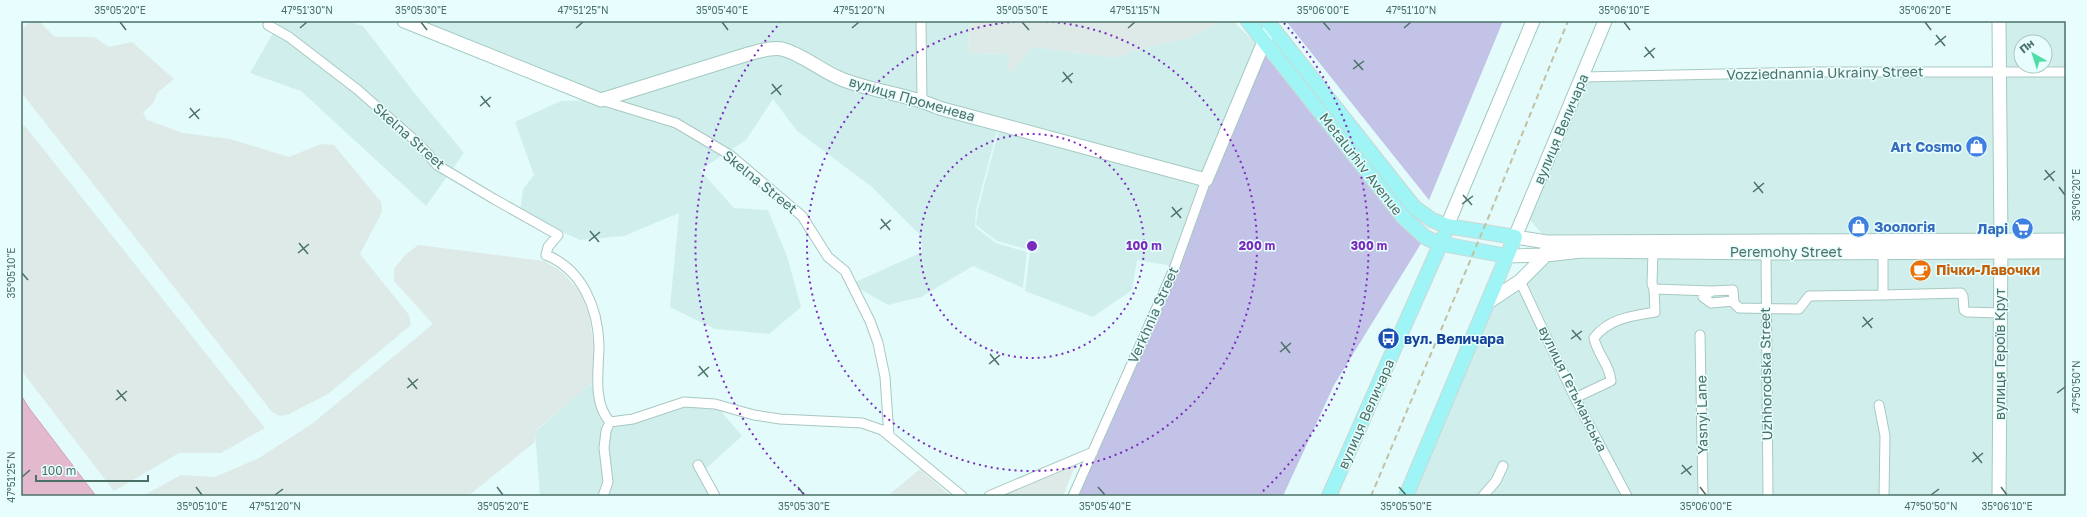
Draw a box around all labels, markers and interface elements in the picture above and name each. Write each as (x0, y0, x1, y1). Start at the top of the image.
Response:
text: 35°05'20"E (94, 4, 146, 16)
text: 47°51'30"N (281, 4, 333, 16)
text: 35°05'30"E (395, 4, 447, 16)
text: 47°51'25"N (557, 4, 609, 16)
text: 35°05'40"E (696, 4, 748, 16)
text: 47°51'20"N (833, 4, 885, 16)
text: 35°05'50"E (996, 4, 1048, 16)
text: 47°51'15"N (1110, 4, 1160, 16)
text: 35°06'00"E (1297, 4, 1349, 16)
text: 47°51'10"N (1386, 4, 1436, 16)
text: 35°06'10"E (1598, 4, 1650, 16)
text: 35°06'20"E (1899, 4, 1951, 16)
north arrow (2013, 34, 2053, 74)
text: Пн (2016, 36, 2037, 56)
street label: Vozziednannia Ukrainy Street (1726, 62, 1924, 83)
street label: вулиця Величара (1530, 71, 1592, 187)
street label: вулиця Променева (847, 72, 977, 125)
street label: Skelna Street (370, 99, 449, 172)
street label: Metalurhiv Avenue (1316, 109, 1407, 218)
shop icon: Art Cosmo (1964, 134, 1990, 160)
place label: Art Cosmo (1890, 138, 1962, 155)
street label: Skelna Street (720, 146, 801, 217)
text: 35°06'20"E (2070, 169, 2082, 221)
shop icon: Зоологія (1846, 214, 1872, 240)
supermarket icon: Ларі (2010, 216, 2036, 242)
place label: Зоологія (1874, 218, 1935, 235)
place label: Ларі (1977, 220, 2008, 237)
text: 100 m (1126, 238, 1162, 253)
text: 200 m (1239, 238, 1275, 253)
text: 300 m (1351, 238, 1387, 253)
centre of rings (1025, 239, 1039, 253)
street label: Peremohy Street (1730, 243, 1842, 260)
text: 35°05'10"E (5, 248, 17, 298)
cafe icon: Пічки-Лавочки (1908, 257, 1934, 283)
place label: Пічки-Лавочки (1936, 261, 2040, 278)
street label: Verkhnia Street (1124, 264, 1181, 366)
street label: вулиця Героїв Крут (1991, 288, 2008, 420)
street label: Uzhhorodska Street (1756, 307, 1775, 441)
street label: вулиця Гетьманська (1536, 323, 1611, 455)
bus stop icon: вул. Величара (1376, 326, 1402, 352)
place label: вул. Величара (1404, 330, 1504, 347)
street label: вулиця Величара (1334, 356, 1397, 471)
text: 47°50'50"N (2070, 361, 2082, 414)
street label: Yasnyi Lane (1692, 375, 1711, 455)
text: 47°51'25"N (5, 451, 17, 503)
scale bar (36, 457, 148, 483)
text: 100 m (42, 463, 76, 478)
text: 35°05'10"E (177, 500, 227, 512)
text: 47°51'20"N (249, 500, 301, 512)
text: 35°05'20"E (477, 500, 529, 512)
text: 35°05'30"E (778, 500, 830, 512)
text: 35°05'40"E (1079, 500, 1131, 512)
text: 35°05'50"E (1380, 500, 1432, 512)
text: 35°06'00"E (1680, 500, 1732, 512)
text: 47°50'50"N (1905, 500, 1958, 512)
text: 35°06'10"E (1981, 500, 2033, 512)

